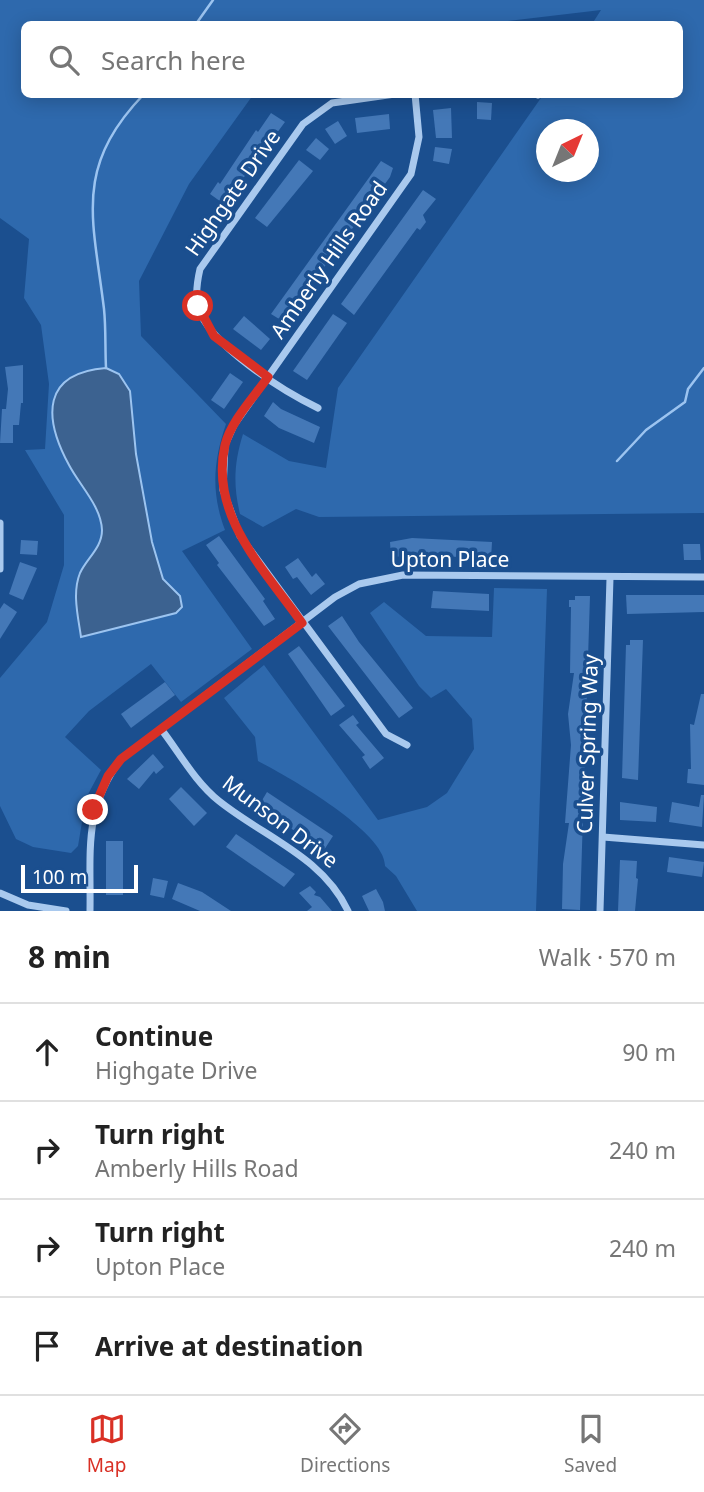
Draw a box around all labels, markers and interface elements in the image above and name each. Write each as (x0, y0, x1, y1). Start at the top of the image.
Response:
search box (21, 21, 683, 98)
icon: search (45, 41, 83, 79)
text: Search here (101, 42, 246, 78)
north arrow (536, 119, 599, 182)
street label: Highgate Drive (178, 124, 286, 261)
street label: Amberly Hills Road (263, 175, 393, 344)
route start (182, 290, 213, 321)
street label: Upton Place (391, 545, 509, 573)
street label: Culver Spring Way (570, 653, 604, 834)
street label: Munson Drive (217, 768, 344, 874)
route end (77, 794, 108, 825)
scale bar (21, 862, 138, 894)
text: 100 m (32, 864, 87, 890)
text: 8 min (28, 936, 111, 977)
text: Walk · 570 m (539, 941, 676, 973)
text: Continue (95, 1018, 213, 1054)
icon: ahead (28, 1033, 66, 1071)
text: 90 m (622, 1036, 676, 1068)
text: Highgate Drive (95, 1054, 258, 1086)
text: Turn right (95, 1116, 225, 1152)
icon: right (28, 1131, 66, 1169)
text: 240 m (609, 1134, 676, 1166)
text: Amberly Hills Road (95, 1152, 299, 1184)
text: Turn right (95, 1214, 225, 1250)
icon: right (28, 1229, 66, 1267)
text: 240 m (609, 1232, 676, 1264)
text: Upton Place (95, 1250, 225, 1282)
icon: arrive (28, 1327, 66, 1365)
text: Arrive at destination (95, 1328, 364, 1364)
tab: Map (87, 1410, 126, 1478)
tab: Directions (300, 1410, 390, 1478)
tab: Saved (564, 1410, 617, 1478)

